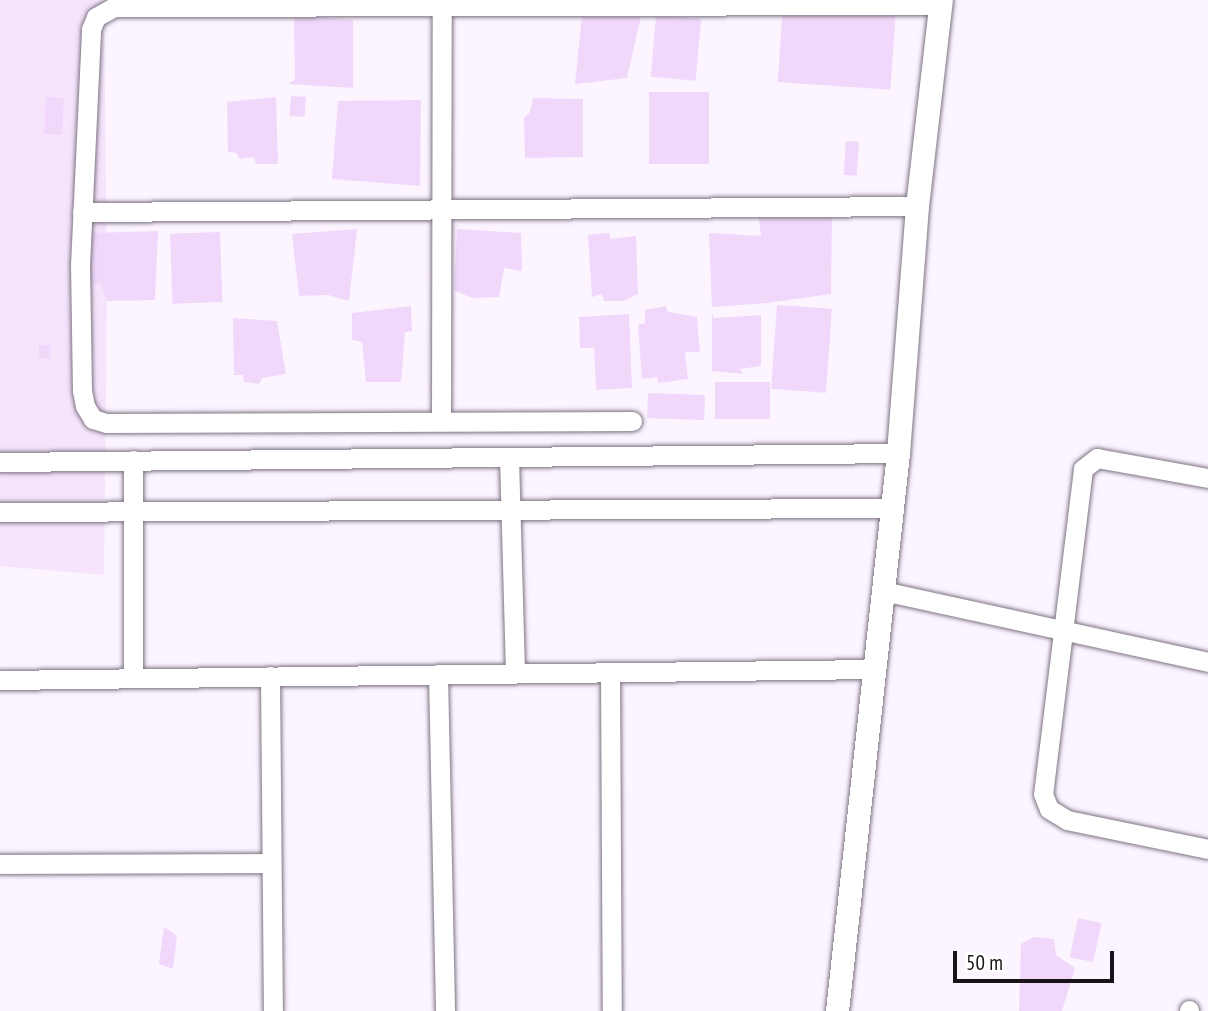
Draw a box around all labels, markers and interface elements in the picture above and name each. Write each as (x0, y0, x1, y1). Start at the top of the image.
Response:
scale bar (956, 937, 1117, 981)
text: 50 m (966, 949, 1003, 976)

